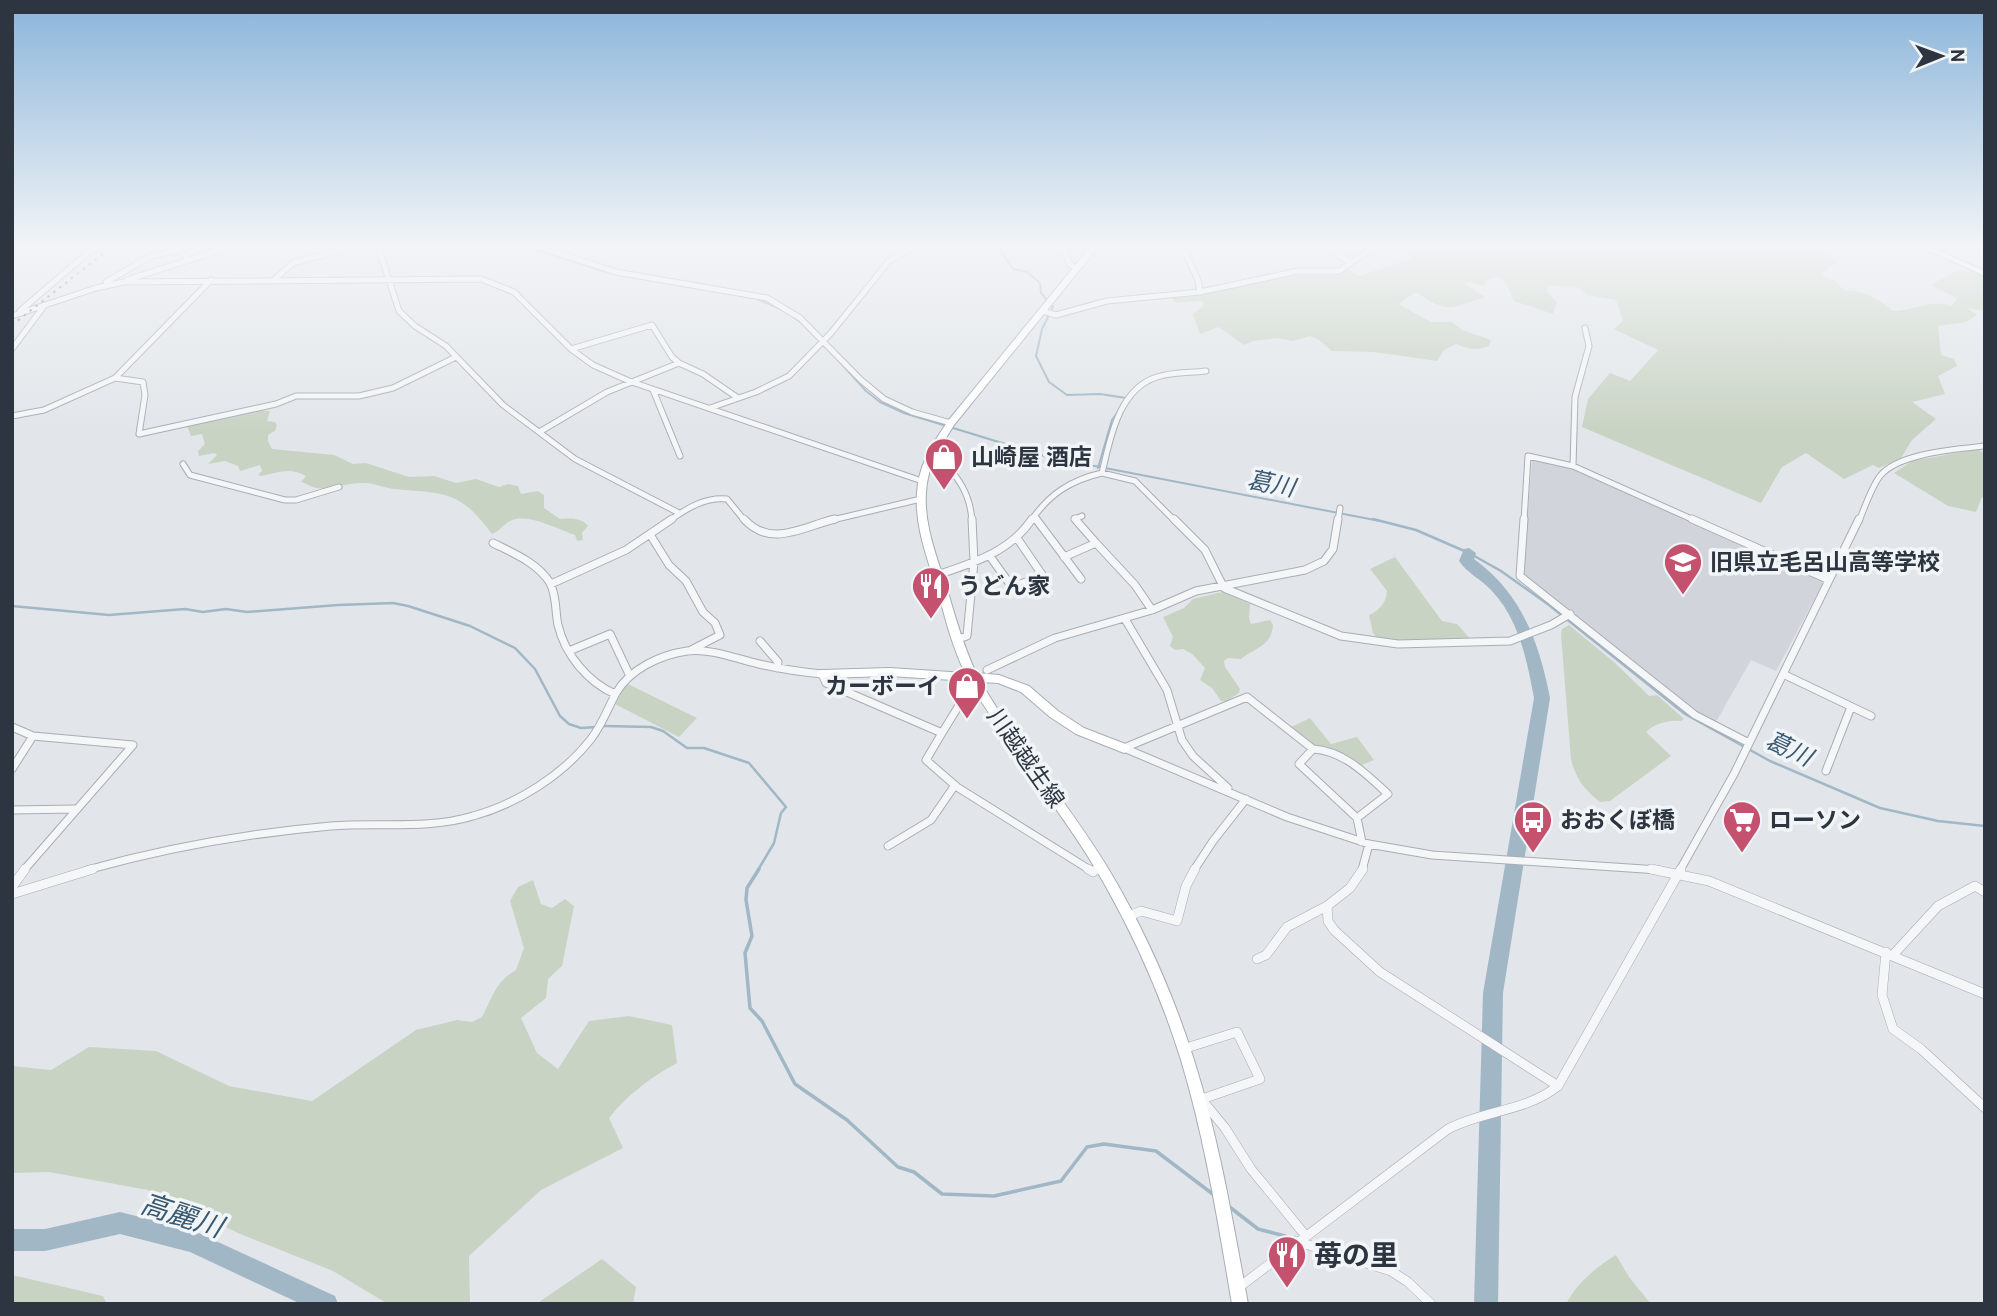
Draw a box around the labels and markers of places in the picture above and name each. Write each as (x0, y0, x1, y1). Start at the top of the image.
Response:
shop icon: 山崎屋 酒店 (923, 436, 965, 491)
place label: 山崎屋 酒店 (971, 445, 1092, 474)
school or university icon: 旧県立毛呂山高等学校 (1662, 541, 1704, 596)
place label: 旧県立毛呂山高等学校 (1710, 550, 1940, 579)
restaurant icon: うどん家 (910, 565, 952, 620)
place label: うどん家 (958, 574, 1050, 603)
shop icon: カーボーイ (946, 665, 988, 720)
place label: カーボーイ (825, 674, 940, 703)
bus stop icon: おおくぼ橋 (1512, 799, 1554, 854)
supermarket icon: ローソン (1721, 799, 1763, 854)
place label: おおくぼ橋 (1560, 808, 1675, 837)
place label: ローソン (1769, 808, 1861, 837)
restaurant icon: 苺の里 (1266, 1234, 1308, 1289)
place label: 苺の里 (1314, 1240, 1398, 1276)

